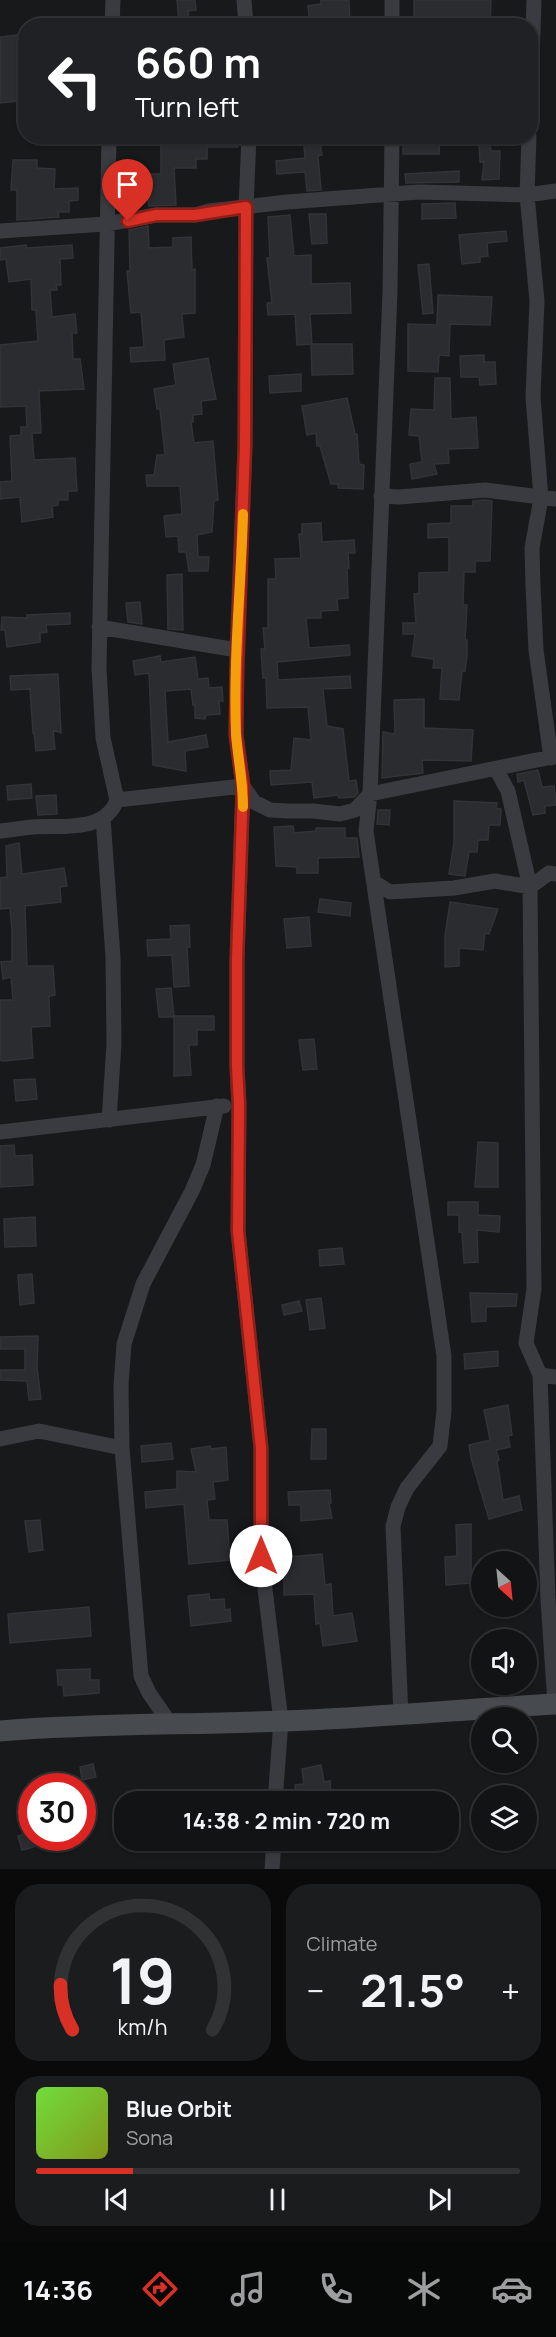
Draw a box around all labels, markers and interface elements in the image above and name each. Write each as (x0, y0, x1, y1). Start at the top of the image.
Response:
text: 660 m (135, 33, 261, 91)
icon: left (36, 42, 114, 120)
text: Turn left (135, 88, 239, 125)
pin (102, 159, 153, 221)
icon: arrive (111, 168, 144, 201)
position arrow (229, 1524, 293, 1588)
north arrow (471, 1551, 537, 1617)
map controls (471, 1551, 537, 1851)
button: sound (471, 1629, 537, 1695)
button: search (471, 1707, 537, 1773)
speed limit sign: 30 (18, 1773, 96, 1851)
button: layers (471, 1785, 537, 1851)
text: 14:38 · 2 min · 720 m (183, 1806, 390, 1836)
text: Climate (307, 1930, 378, 1957)
text: 19 (110, 1937, 176, 2023)
text: 21.5° (360, 1959, 465, 2021)
text: − (307, 1968, 324, 2013)
text: + (501, 1968, 520, 2013)
text: km/h (118, 2012, 168, 2041)
text: Blue Orbit (126, 2094, 232, 2124)
text: Sona (126, 2124, 173, 2151)
icon: previous (100, 2183, 133, 2216)
icon: pause (261, 2183, 294, 2216)
icon: next (423, 2183, 456, 2216)
icon: directions (139, 2268, 181, 2310)
icon: music (227, 2268, 269, 2310)
icon: phone (315, 2268, 357, 2310)
icon: climate (403, 2268, 445, 2310)
icon: car (491, 2268, 533, 2310)
text: 14:36 (23, 2271, 93, 2308)

